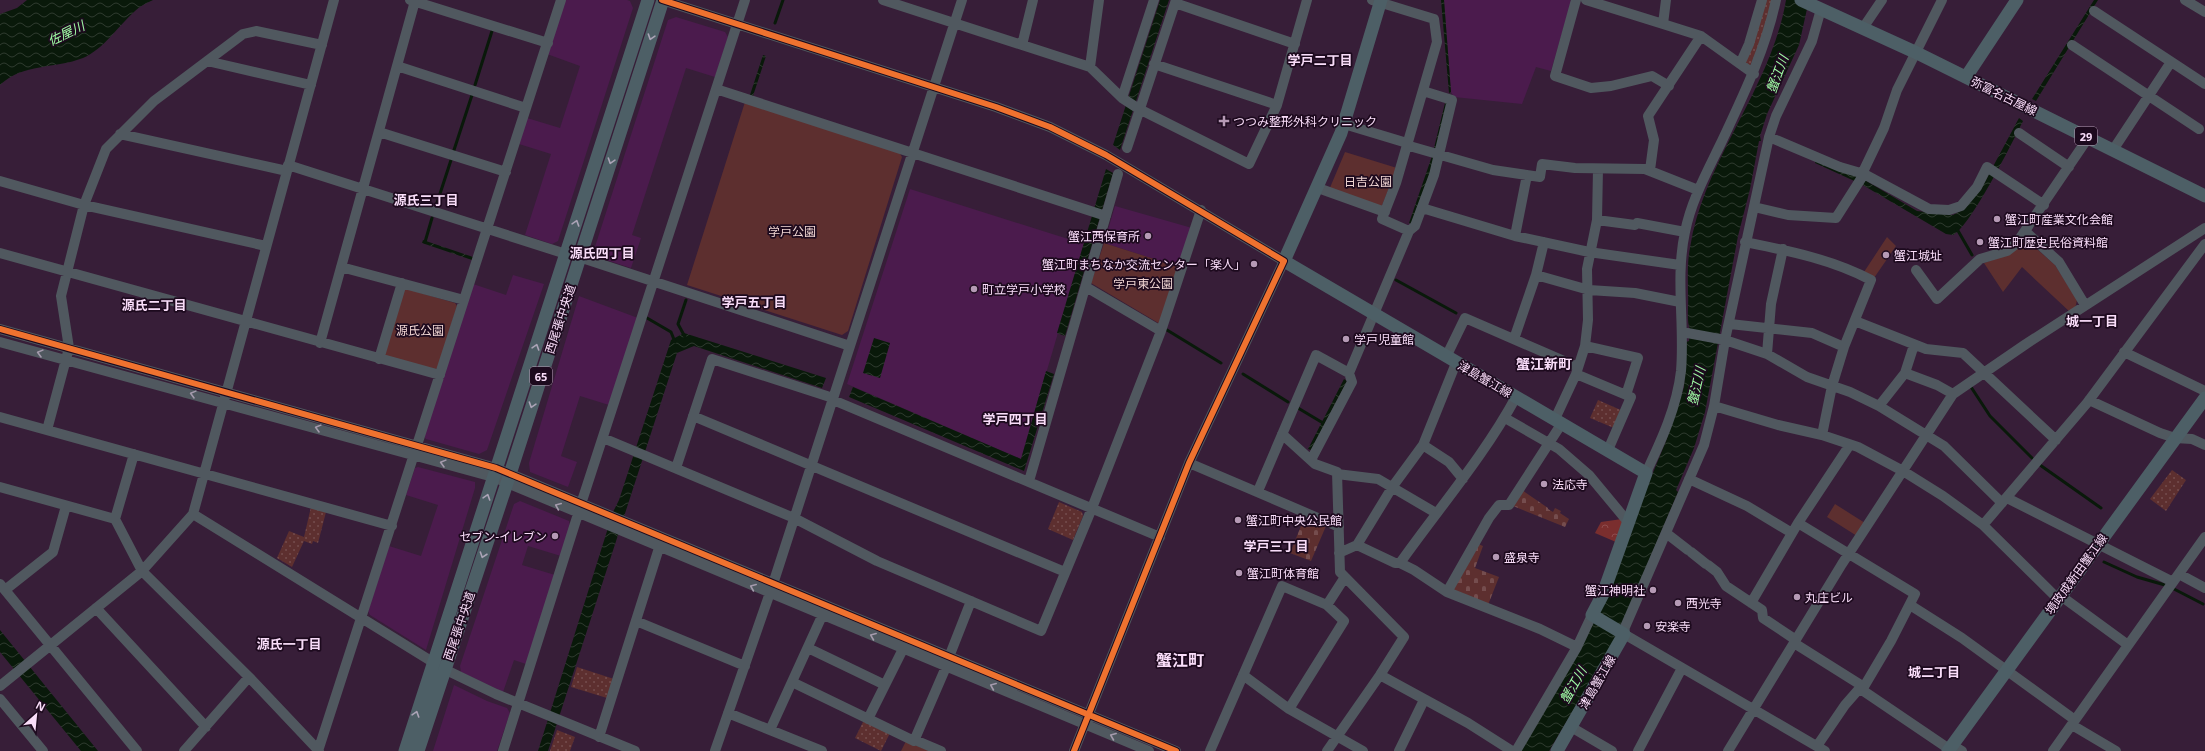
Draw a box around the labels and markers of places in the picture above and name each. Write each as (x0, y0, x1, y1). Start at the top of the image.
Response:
place label: つつみ整形外科クリニック (1233, 113, 1377, 130)
marker: つつみ整形外科クリニック (1218, 115, 1230, 127)
place label: 蟹江町産業文化会館 (2005, 211, 2113, 228)
marker: 蟹江町産業文化会館 (1992, 214, 2002, 224)
place label: 蟹江西保育所 (1068, 228, 1140, 245)
marker: 蟹江西保育所 (1143, 231, 1153, 241)
place label: 蟹江町歴史民俗資料館 (1988, 234, 2108, 251)
marker: 蟹江町歴史民俗資料館 (1975, 237, 1985, 247)
place label: 蟹江城址 (1894, 247, 1942, 264)
marker: 蟹江城址 (1881, 250, 1891, 260)
place label: 蟹江町まちなか交流センター「楽人」 (1042, 256, 1246, 273)
marker: 蟹江町まちなか交流センター「楽人」 (1249, 259, 1259, 269)
place label: 町立学戸小学校 (982, 281, 1066, 298)
marker: 町立学戸小学校 (969, 284, 979, 294)
place label: 学戸児童館 (1354, 331, 1414, 348)
marker: 学戸児童館 (1341, 334, 1351, 344)
place label: 法応寺 (1552, 476, 1588, 493)
marker: 法応寺 (1539, 479, 1549, 489)
place label: 蟹江町中央公民館 (1246, 512, 1342, 529)
marker: 蟹江町中央公民館 (1233, 515, 1243, 525)
place label: セブン-イレブン (459, 528, 547, 545)
marker: セブン-イレブン (550, 531, 560, 541)
place label: 盛泉寺 (1504, 549, 1540, 566)
marker: 盛泉寺 (1491, 552, 1501, 562)
place label: 蟹江町体育館 (1247, 565, 1319, 582)
marker: 蟹江町体育館 (1234, 568, 1244, 578)
place label: 蟹江神明社 (1585, 582, 1645, 599)
marker: 蟹江神明社 (1648, 585, 1658, 595)
place label: 丸庄ビル (1805, 589, 1853, 606)
marker: 丸庄ビル (1792, 592, 1802, 602)
place label: 西光寺 (1686, 595, 1722, 612)
marker: 西光寺 (1673, 598, 1683, 608)
place label: 安楽寺 (1655, 618, 1691, 635)
marker: 安楽寺 (1642, 621, 1652, 631)

